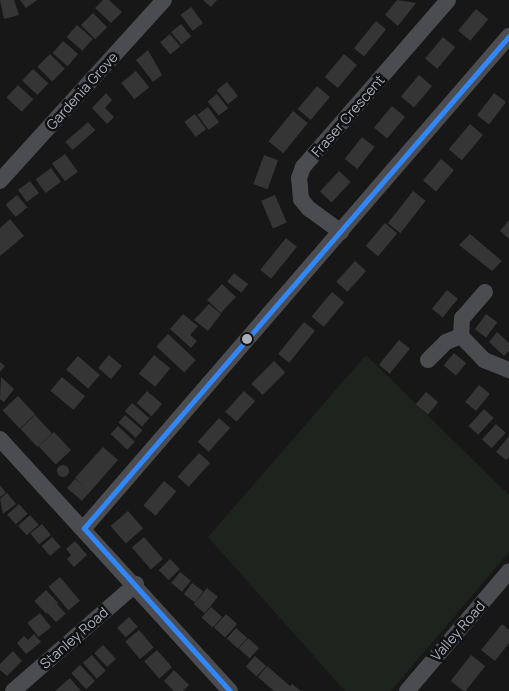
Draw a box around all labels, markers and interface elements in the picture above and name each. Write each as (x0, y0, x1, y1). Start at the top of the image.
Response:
street label: Gardenia Grove (43, 49, 121, 133)
street label: Fraser Crescent (308, 72, 388, 160)
unlabelled marker (242, 334, 252, 344)
street label: Valley Road (428, 598, 488, 664)
street label: Stanley Road (36, 604, 112, 672)

